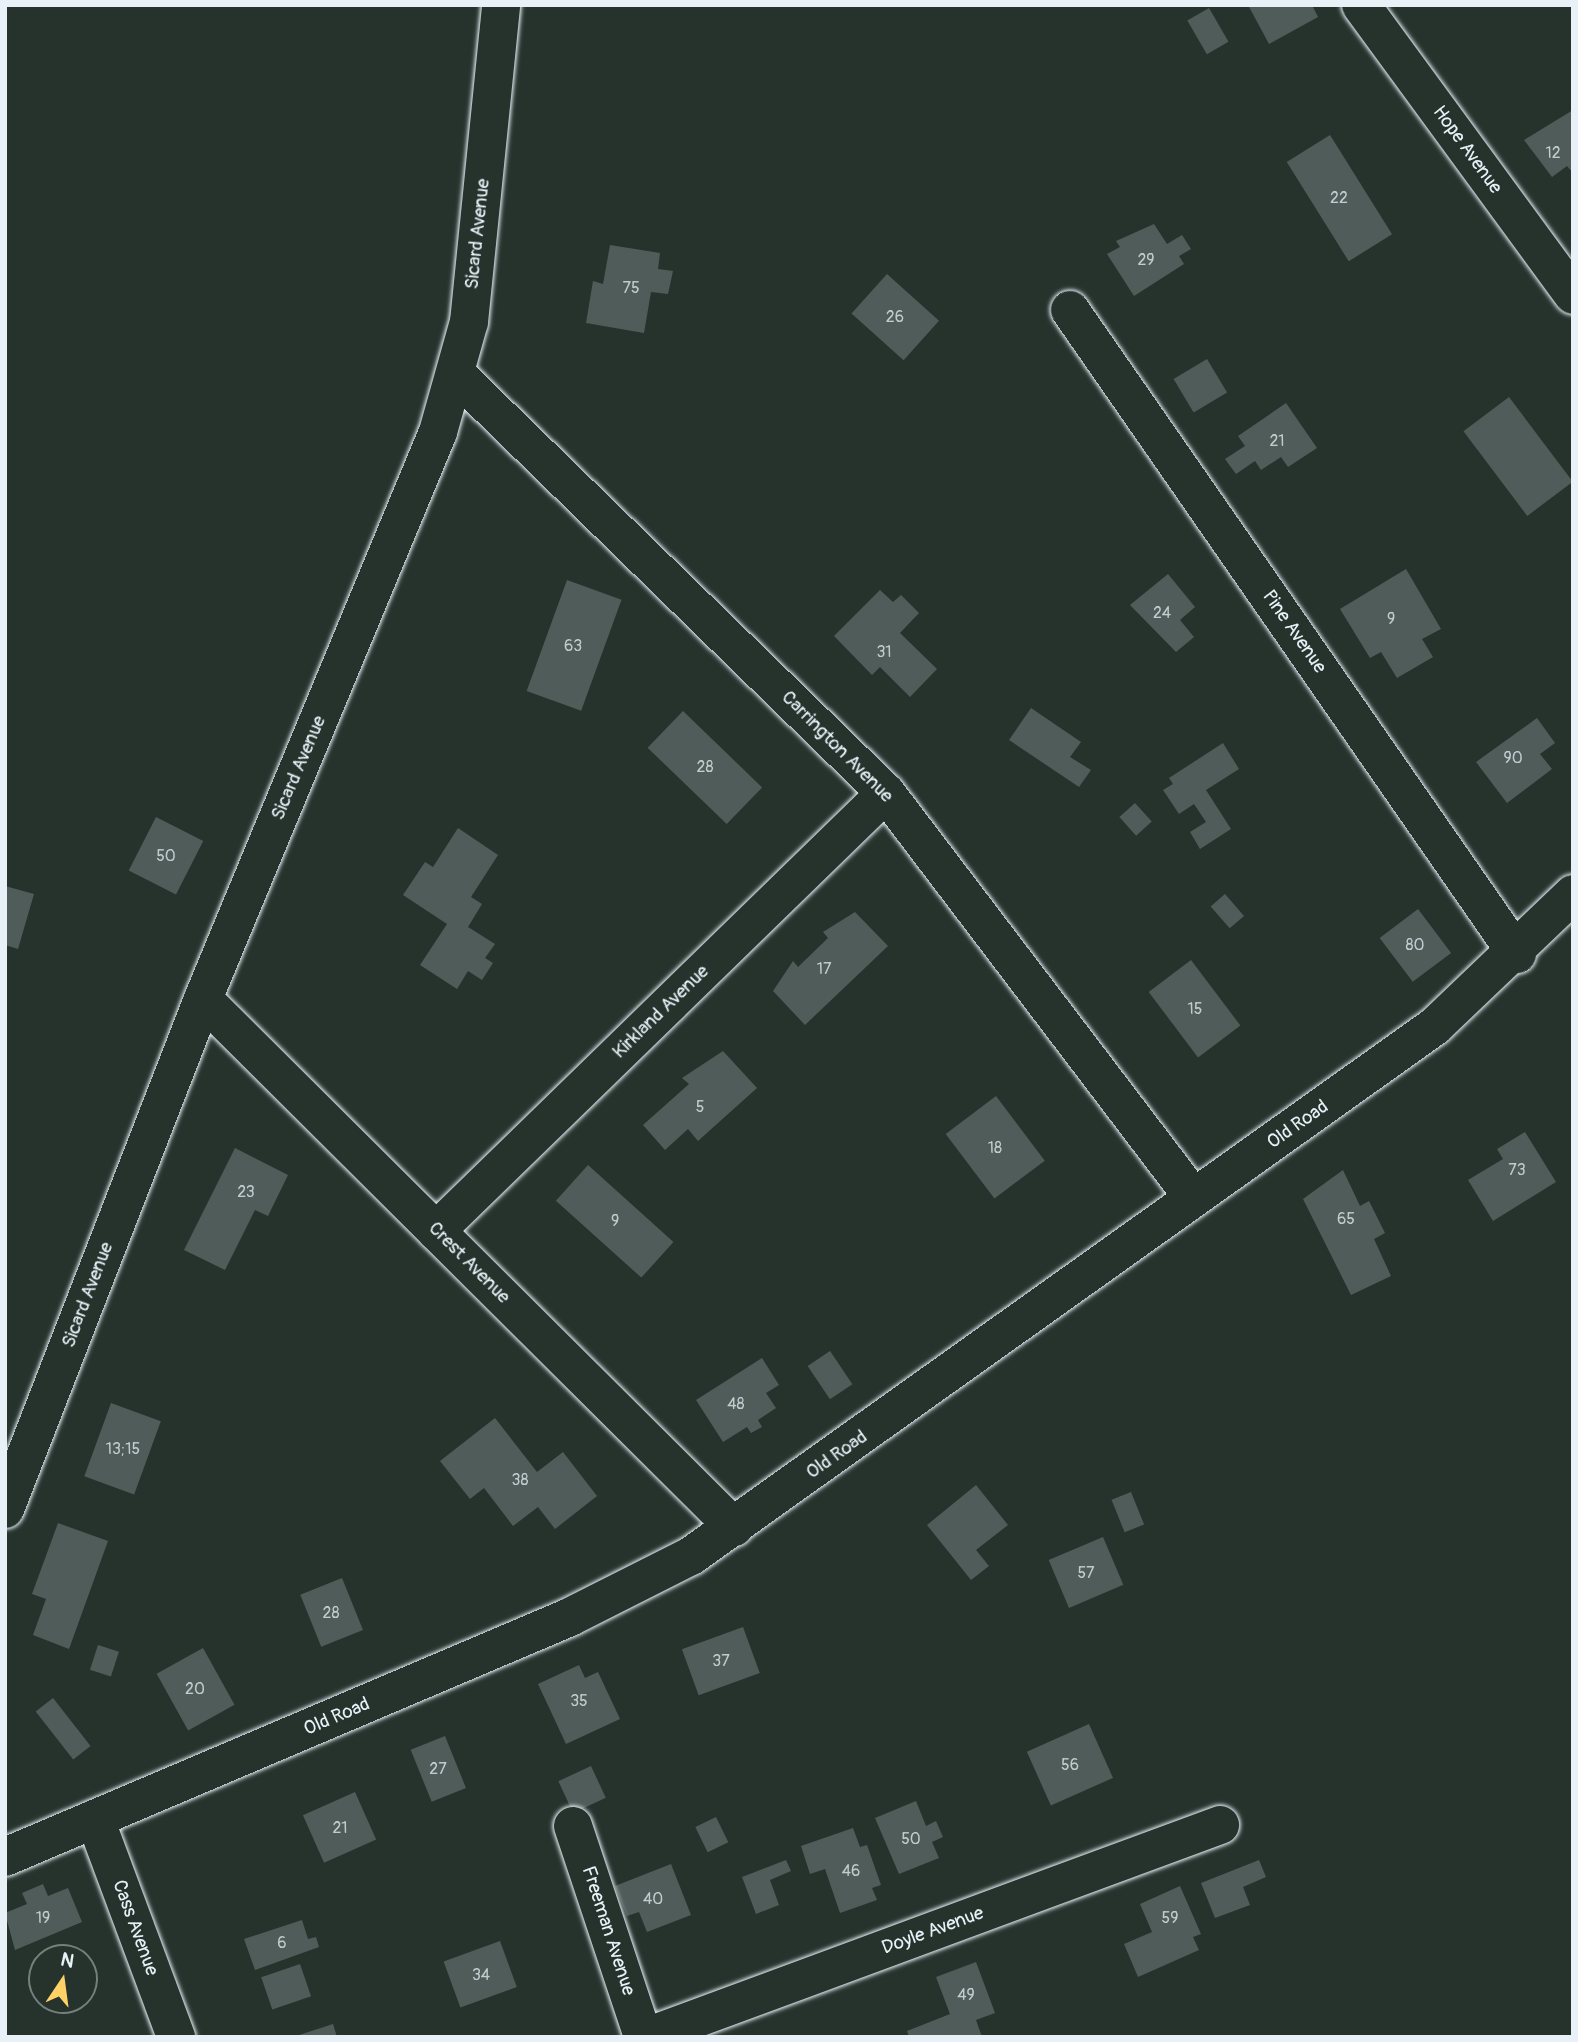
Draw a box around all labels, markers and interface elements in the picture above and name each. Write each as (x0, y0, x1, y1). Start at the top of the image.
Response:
street label: Hope Avenue (1427, 102, 1507, 198)
house number: 12 (1545, 143, 1561, 163)
street label: Sicard Avenue (461, 178, 495, 290)
house number: 22 (1330, 188, 1348, 208)
house number: 29 (1137, 250, 1155, 270)
house number: 75 (622, 278, 640, 298)
house number: 26 (886, 307, 904, 327)
house number: 21 (1269, 431, 1285, 451)
street label: Pine Avenue (1257, 586, 1331, 678)
house number: 24 (1153, 603, 1171, 623)
house number: 9 (1387, 609, 1395, 629)
house number: 63 (564, 636, 582, 656)
house number: 31 (876, 642, 892, 662)
street label: Carrington Avenue (776, 686, 898, 808)
street label: Sicard Avenue (267, 712, 331, 824)
house number: 90 (1503, 748, 1523, 768)
house number: 28 (696, 757, 714, 777)
house number: 50 (156, 846, 176, 866)
house number: 80 (1406, 935, 1424, 955)
house number: 17 (817, 959, 831, 979)
street label: Kirkland Avenue (608, 960, 714, 1064)
house number: 15 (1188, 999, 1202, 1019)
street label: Old Road (1263, 1096, 1333, 1154)
house number: 5 (696, 1097, 704, 1117)
house number: 18 (988, 1138, 1002, 1158)
house number: 73 (1508, 1160, 1526, 1180)
house number: 23 (237, 1182, 255, 1202)
house number: 65 (1337, 1209, 1355, 1229)
house number: 9 (611, 1211, 619, 1231)
street label: Crest Avenue (423, 1217, 515, 1309)
street label: Sicard Avenue (57, 1239, 119, 1351)
house number: 48 (727, 1394, 745, 1414)
street label: Old Road (802, 1426, 872, 1484)
house number: 13;15 (106, 1439, 140, 1459)
house number: 38 (512, 1470, 528, 1490)
house number: 57 (1077, 1563, 1095, 1583)
house number: 28 (322, 1603, 340, 1623)
house number: 37 (712, 1651, 730, 1671)
house number: 20 (185, 1679, 205, 1699)
house number: 35 (570, 1691, 588, 1711)
street label: Old Road (301, 1693, 373, 1741)
house number: 56 (1061, 1755, 1079, 1775)
house number: 27 (429, 1759, 447, 1779)
house number: 21 (332, 1818, 348, 1838)
house number: 50 (901, 1829, 921, 1849)
house number: 46 (842, 1861, 860, 1881)
street label: Freeman Avenue (576, 1863, 640, 1999)
street label: Cass Avenue (107, 1877, 163, 1979)
house number: 40 (643, 1889, 663, 1909)
street label: Doyle Avenue (879, 1902, 987, 1960)
house number: 19 (36, 1908, 50, 1928)
house number: 59 (1162, 1908, 1178, 1928)
house number: 6 (277, 1933, 287, 1953)
north arrow (28, 1944, 98, 2014)
text: N (58, 1947, 76, 1974)
house number: 34 (472, 1965, 490, 1985)
house number: 49 (957, 1985, 975, 2005)

